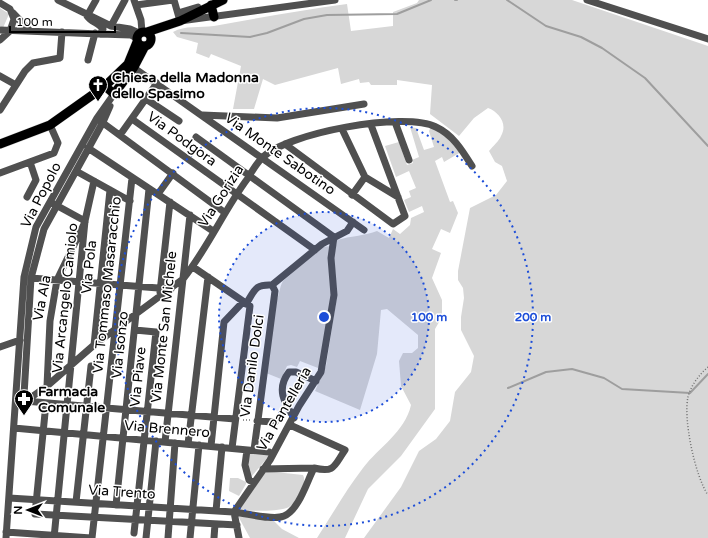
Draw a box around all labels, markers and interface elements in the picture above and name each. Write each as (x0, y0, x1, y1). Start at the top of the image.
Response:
scale bar (10, 8, 115, 34)
text: 100 m (16, 15, 53, 29)
place label: Chiesa della Madonna dello Spasimo (112, 69, 259, 102)
church icon: Chiesa della Madonna dello Spasimo (87, 74, 109, 102)
street label: Via Podgora (144, 108, 220, 170)
street label: Via Monte Sabotino (221, 109, 339, 199)
street label: Via Popolo (17, 159, 65, 231)
street label: Via Gorizia (195, 162, 247, 230)
street label: Via Tommaso Masaracchio (89, 196, 125, 374)
street label: Via Arcangelo Camiolo (49, 222, 81, 374)
street label: Via Pola (78, 239, 100, 295)
street label: Via Monte San Michele (148, 250, 180, 404)
street label: Via Ala (29, 274, 55, 322)
street label: Via Isonzo (108, 310, 132, 380)
centre of rings (317, 310, 331, 324)
text: 100 m (411, 310, 447, 324)
text: 200 m (515, 310, 551, 324)
street label: Via Danilo Dolci (236, 313, 268, 419)
street label: Via Piave (126, 346, 150, 408)
street label: Via Pantelleria (253, 364, 315, 454)
place label: Farmacia Comunale (38, 383, 105, 416)
pharmacy icon: Farmacia Comunale (13, 388, 35, 416)
street label: Via Brennero (123, 417, 211, 441)
street label: Via Trento (88, 481, 156, 503)
north arrow (8, 490, 48, 530)
text: N (12, 506, 25, 514)

